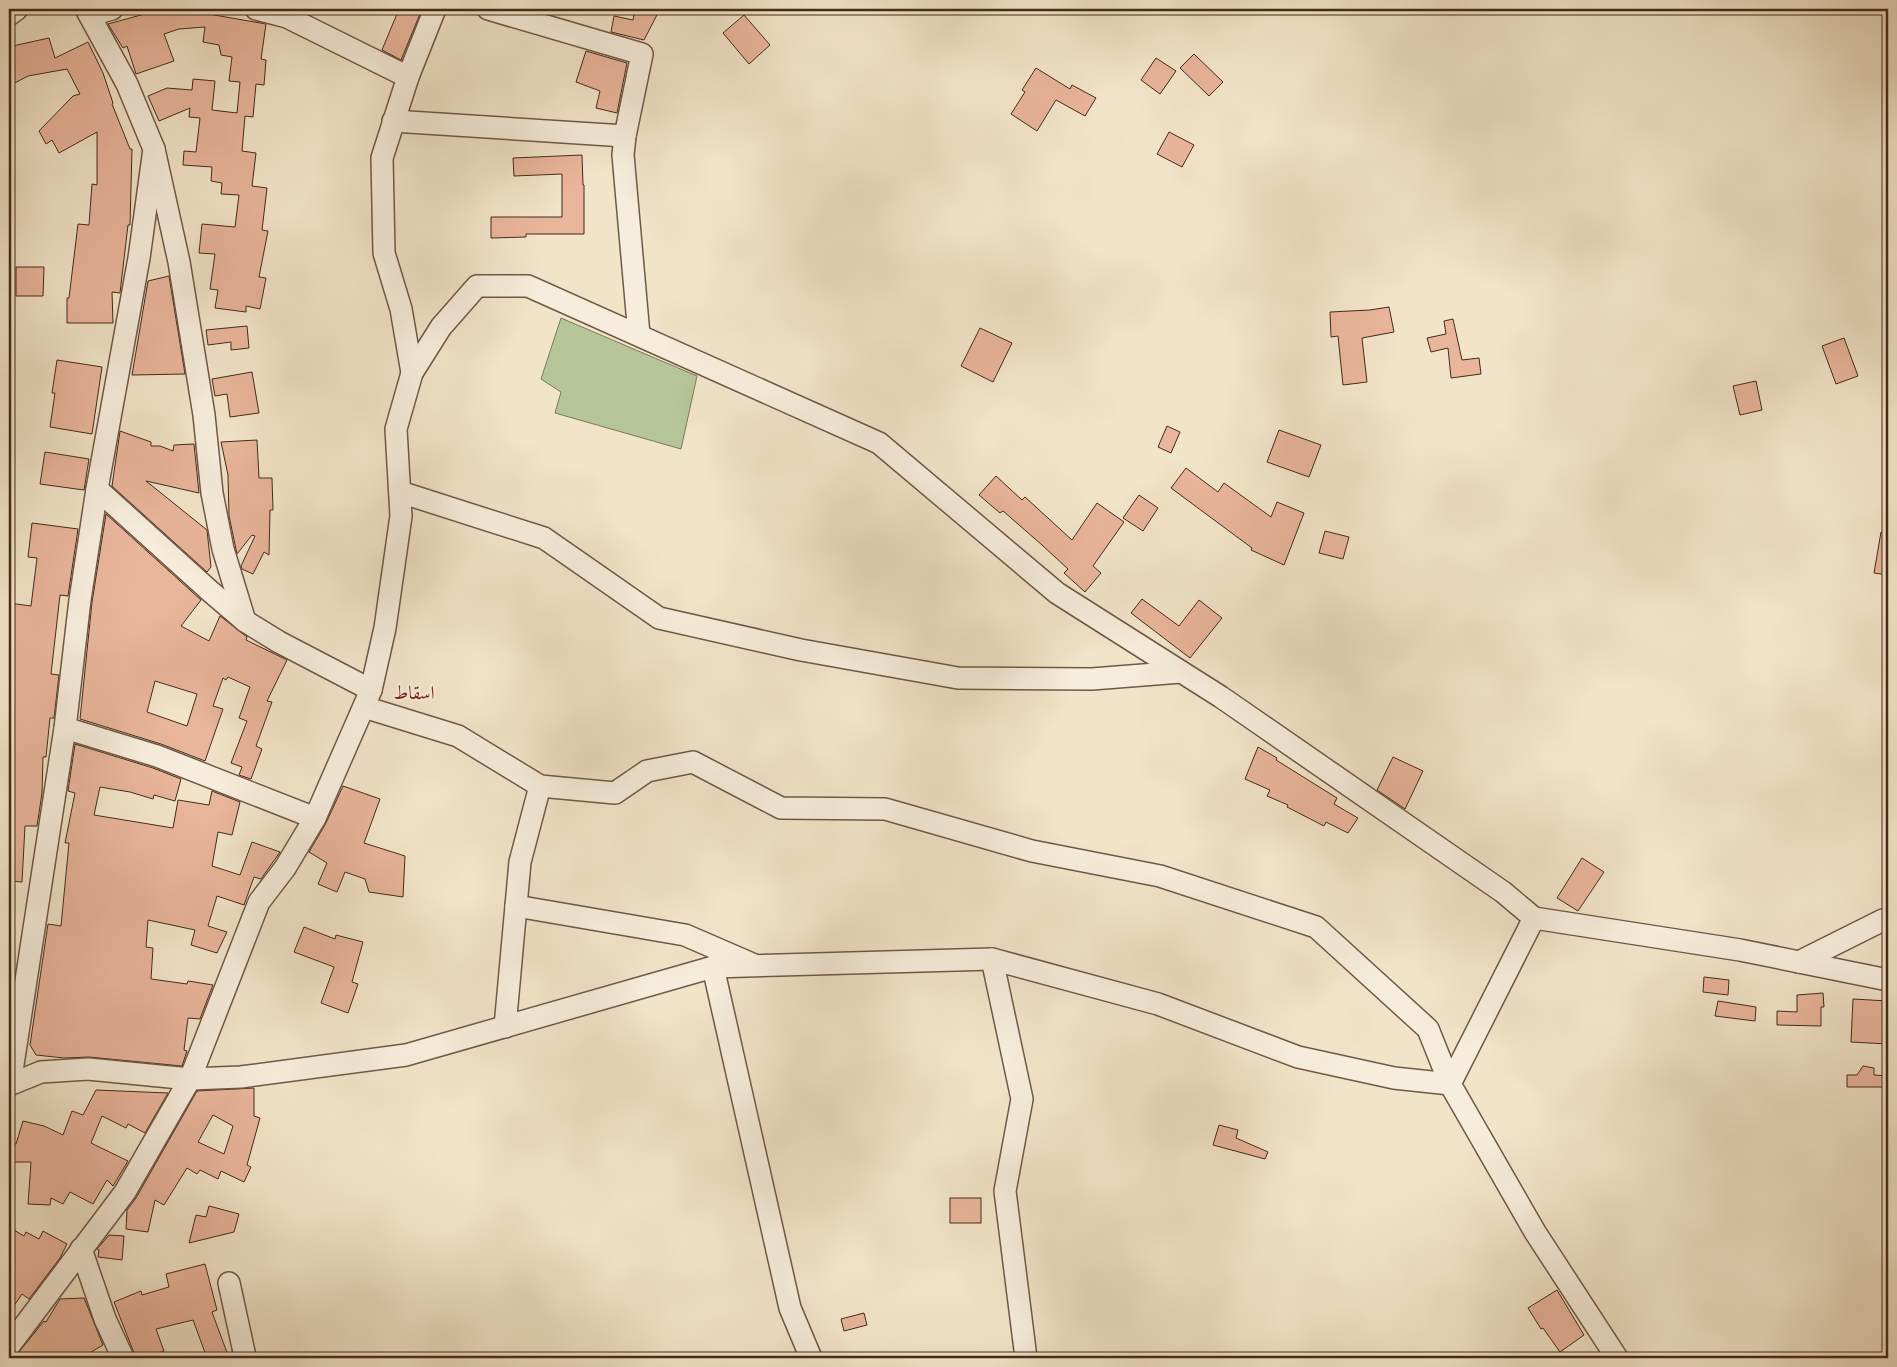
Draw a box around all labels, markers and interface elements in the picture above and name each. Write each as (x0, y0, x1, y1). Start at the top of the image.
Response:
district label: اسقاط (393, 680, 435, 706)

